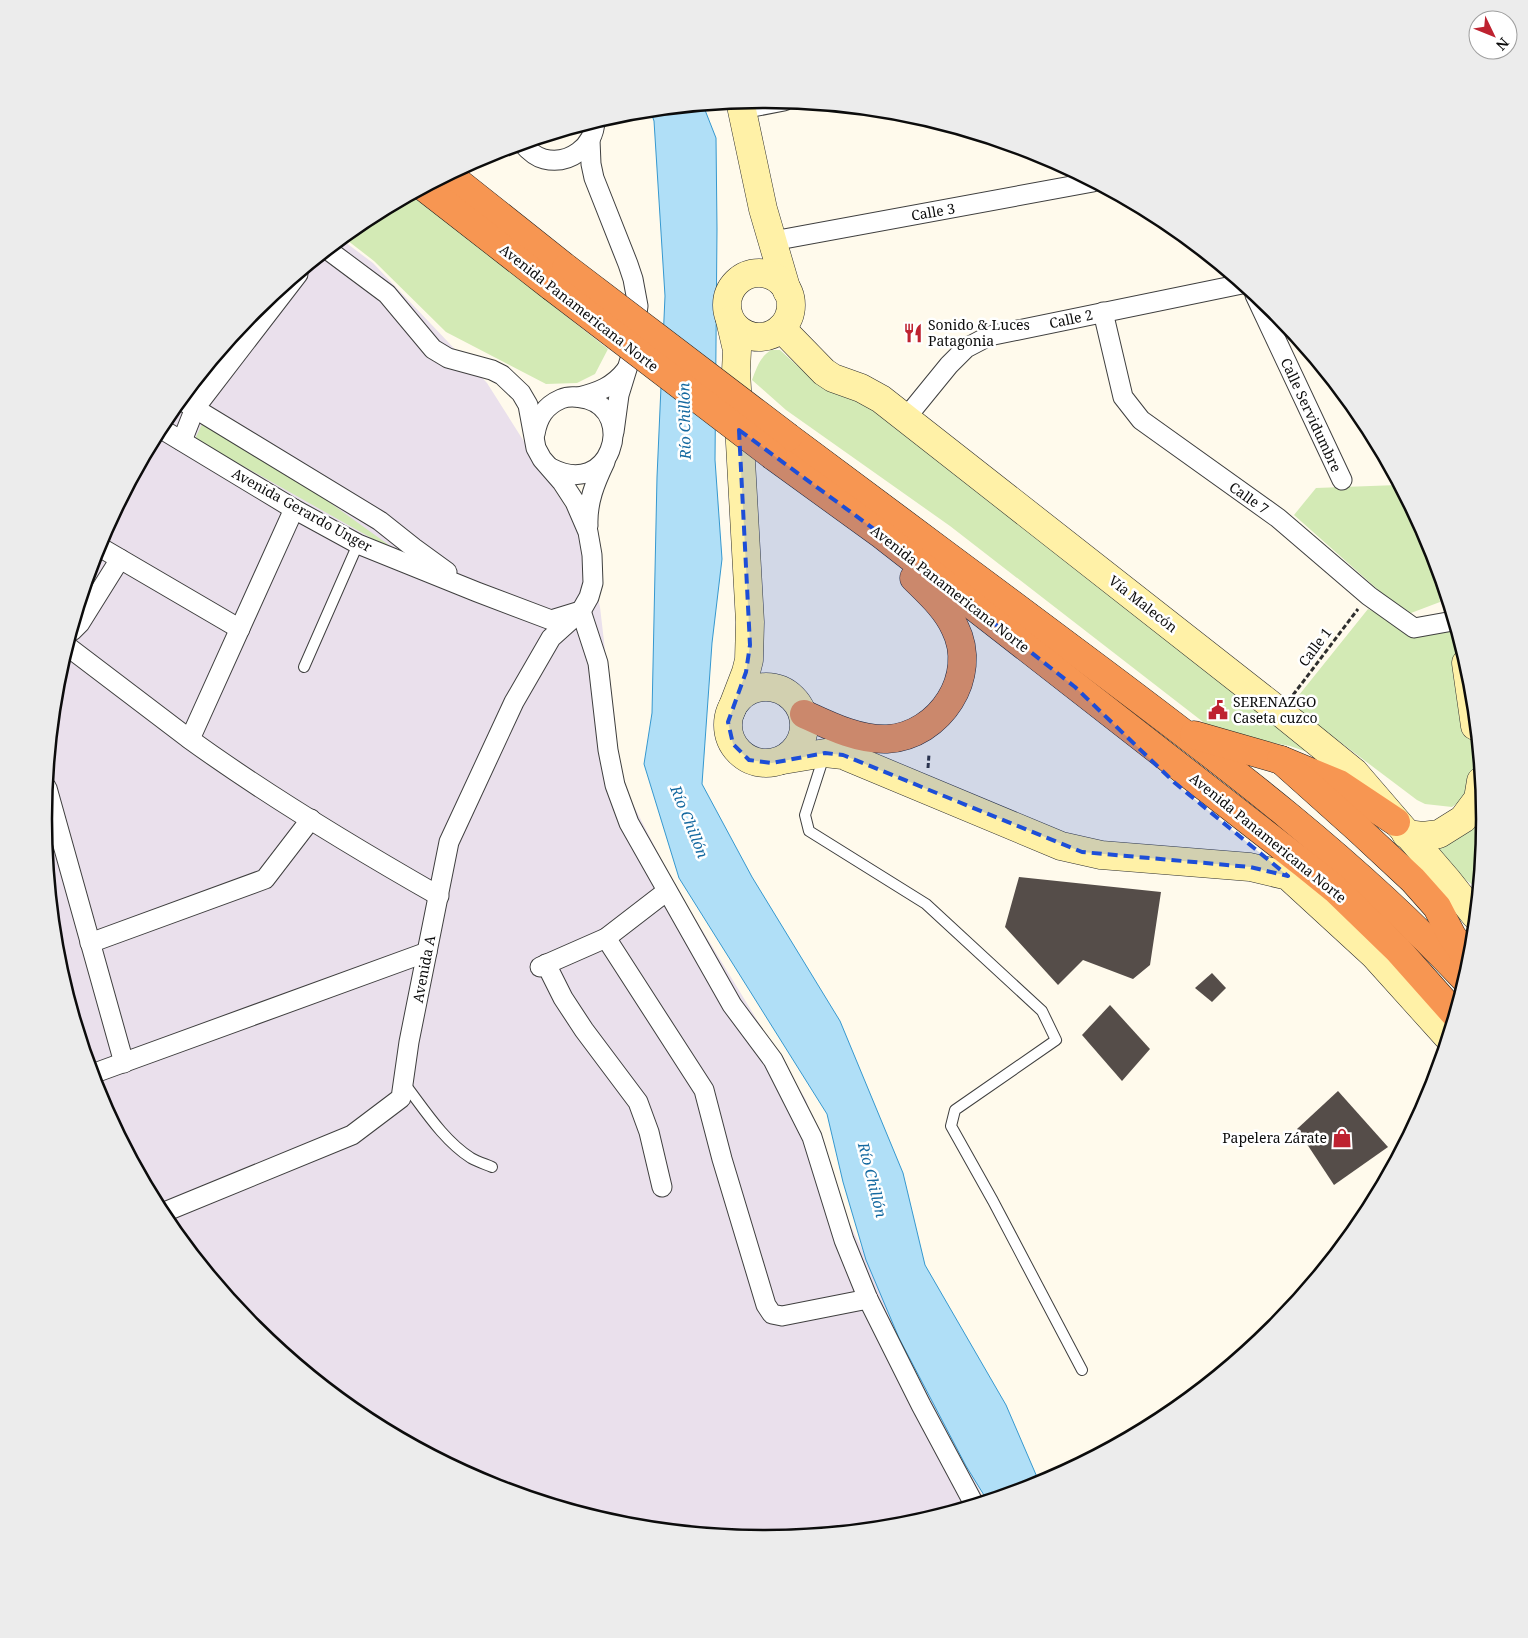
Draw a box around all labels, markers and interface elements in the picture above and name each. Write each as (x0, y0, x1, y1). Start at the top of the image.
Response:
north arrow (1468, 10, 1518, 60)
text: N (1492, 34, 1514, 55)
street label: Calle 3 (910, 198, 956, 225)
street label: Avenida Panamericana Norte (496, 240, 663, 376)
street label: Calle 2 (1047, 305, 1094, 332)
place label: Sonido & Luces Patagonia (928, 315, 1030, 350)
restaurant icon: Sonido & Luces Patagonia (902, 322, 924, 344)
street label: Calle Servidumbre (1277, 355, 1346, 475)
water label: Río Chillón (673, 382, 695, 461)
street label: Avenida Gerardo Unger (229, 463, 376, 556)
street label: Calle 7 (1226, 477, 1273, 518)
street label: Avenida Panamericana Norte (867, 521, 1034, 657)
street label: Vía Malecón (1105, 571, 1182, 636)
street label: Calle 1 (1294, 623, 1335, 670)
place label: SERENAZGO Caseta cuzco (1233, 692, 1318, 727)
public building icon: SERENAZGO Caseta cuzco (1207, 699, 1229, 721)
street label: Avenida Panamericana Norte (1186, 768, 1351, 907)
water label: Río Chillón (666, 781, 714, 861)
street label: Avenida A (408, 934, 439, 1004)
shop icon: Papelera Zárate (1331, 1127, 1353, 1149)
place label: Papelera Zárate (1222, 1128, 1327, 1147)
water label: Río Chillón (854, 1139, 892, 1219)

